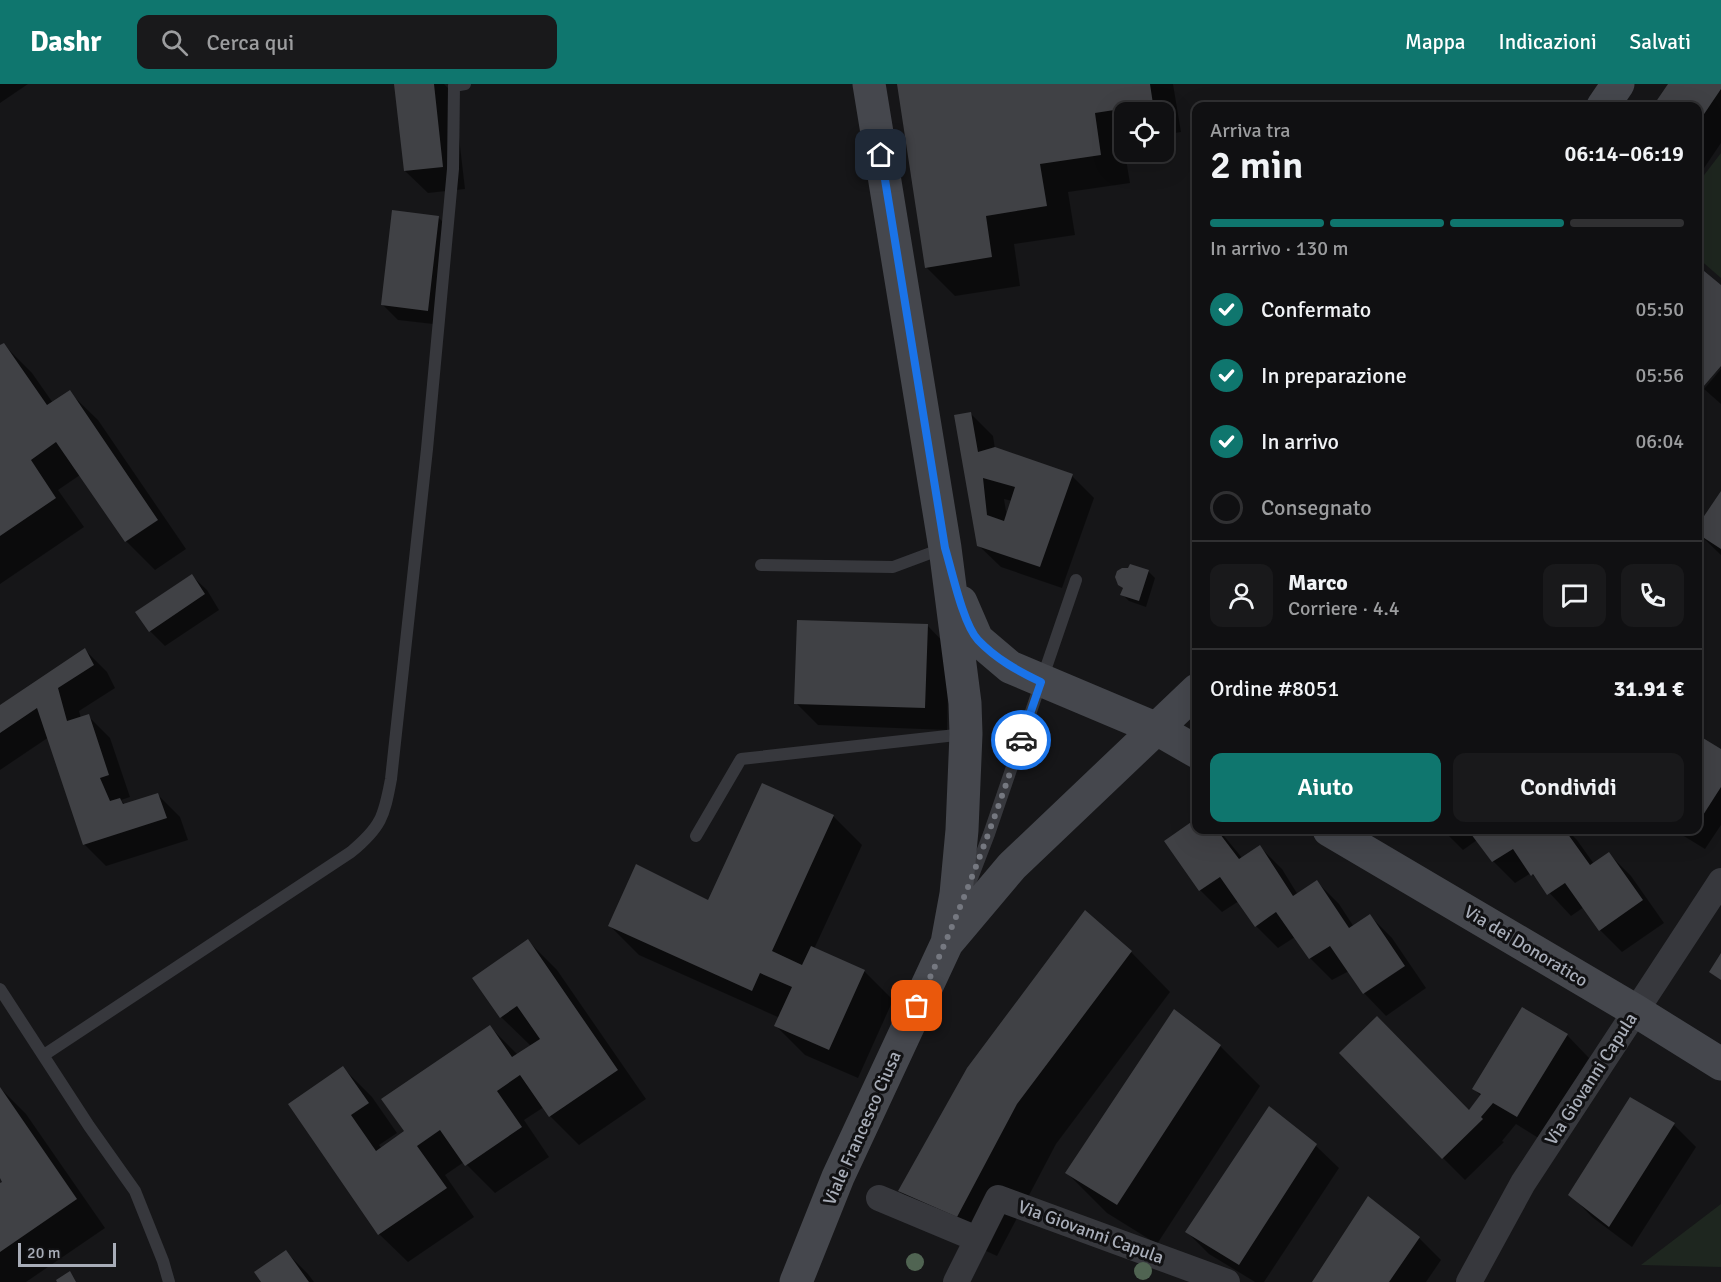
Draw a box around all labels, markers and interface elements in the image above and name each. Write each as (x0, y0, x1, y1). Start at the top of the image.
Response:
search box (137, 15, 557, 69)
text: Dashr (30, 25, 101, 59)
icon: search (158, 26, 191, 59)
text: Cerca qui (206, 29, 294, 56)
text: Mappa (1405, 29, 1466, 55)
text: Indicazioni (1499, 29, 1597, 55)
text: Salvati (1630, 29, 1691, 55)
map controls (1114, 102, 1174, 162)
button: locate (1114, 102, 1174, 162)
text: Arriva tra (1210, 118, 1290, 143)
pin (855, 129, 906, 180)
icon: home (864, 138, 897, 171)
text: 06:14–06:19 (1565, 140, 1684, 167)
text: 2 min (1210, 141, 1303, 189)
text: In arrivo · 130 m (1210, 236, 1348, 261)
icon: check (1210, 293, 1243, 326)
text: Confermato (1261, 296, 1371, 323)
text: 05:50 (1635, 297, 1684, 322)
icon: check (1210, 359, 1243, 392)
text: In preparazione (1261, 362, 1407, 389)
text: 05:56 (1635, 363, 1684, 388)
icon: check (1210, 425, 1243, 458)
text: In arrivo (1261, 428, 1339, 455)
text: 06:04 (1635, 429, 1684, 454)
text: Consegnato (1261, 494, 1372, 521)
button: person (1210, 564, 1273, 627)
button: chat (1543, 564, 1606, 627)
button: phone (1621, 564, 1684, 627)
text: Marco (1288, 569, 1348, 596)
text: Corriere · 4.4 (1288, 596, 1400, 621)
text: Ordine #8051 (1210, 675, 1339, 702)
text: 31.91 € (1613, 675, 1684, 702)
courier (991, 710, 1051, 770)
icon: car (1005, 724, 1038, 757)
button: Aiuto (1210, 753, 1441, 822)
button: Condividi (1453, 753, 1684, 822)
street label: Via dei Donoratico (1460, 900, 1592, 992)
pin (891, 980, 942, 1031)
icon: bag (900, 989, 933, 1022)
street label: Via Giovanni Capula (1540, 1009, 1642, 1149)
street label: Viale Francesco Ciusa (818, 1048, 906, 1208)
street label: Via Giovanni Capula (1015, 1195, 1167, 1269)
scale bar (18, 1240, 116, 1268)
text: 20 m (27, 1243, 61, 1263)

